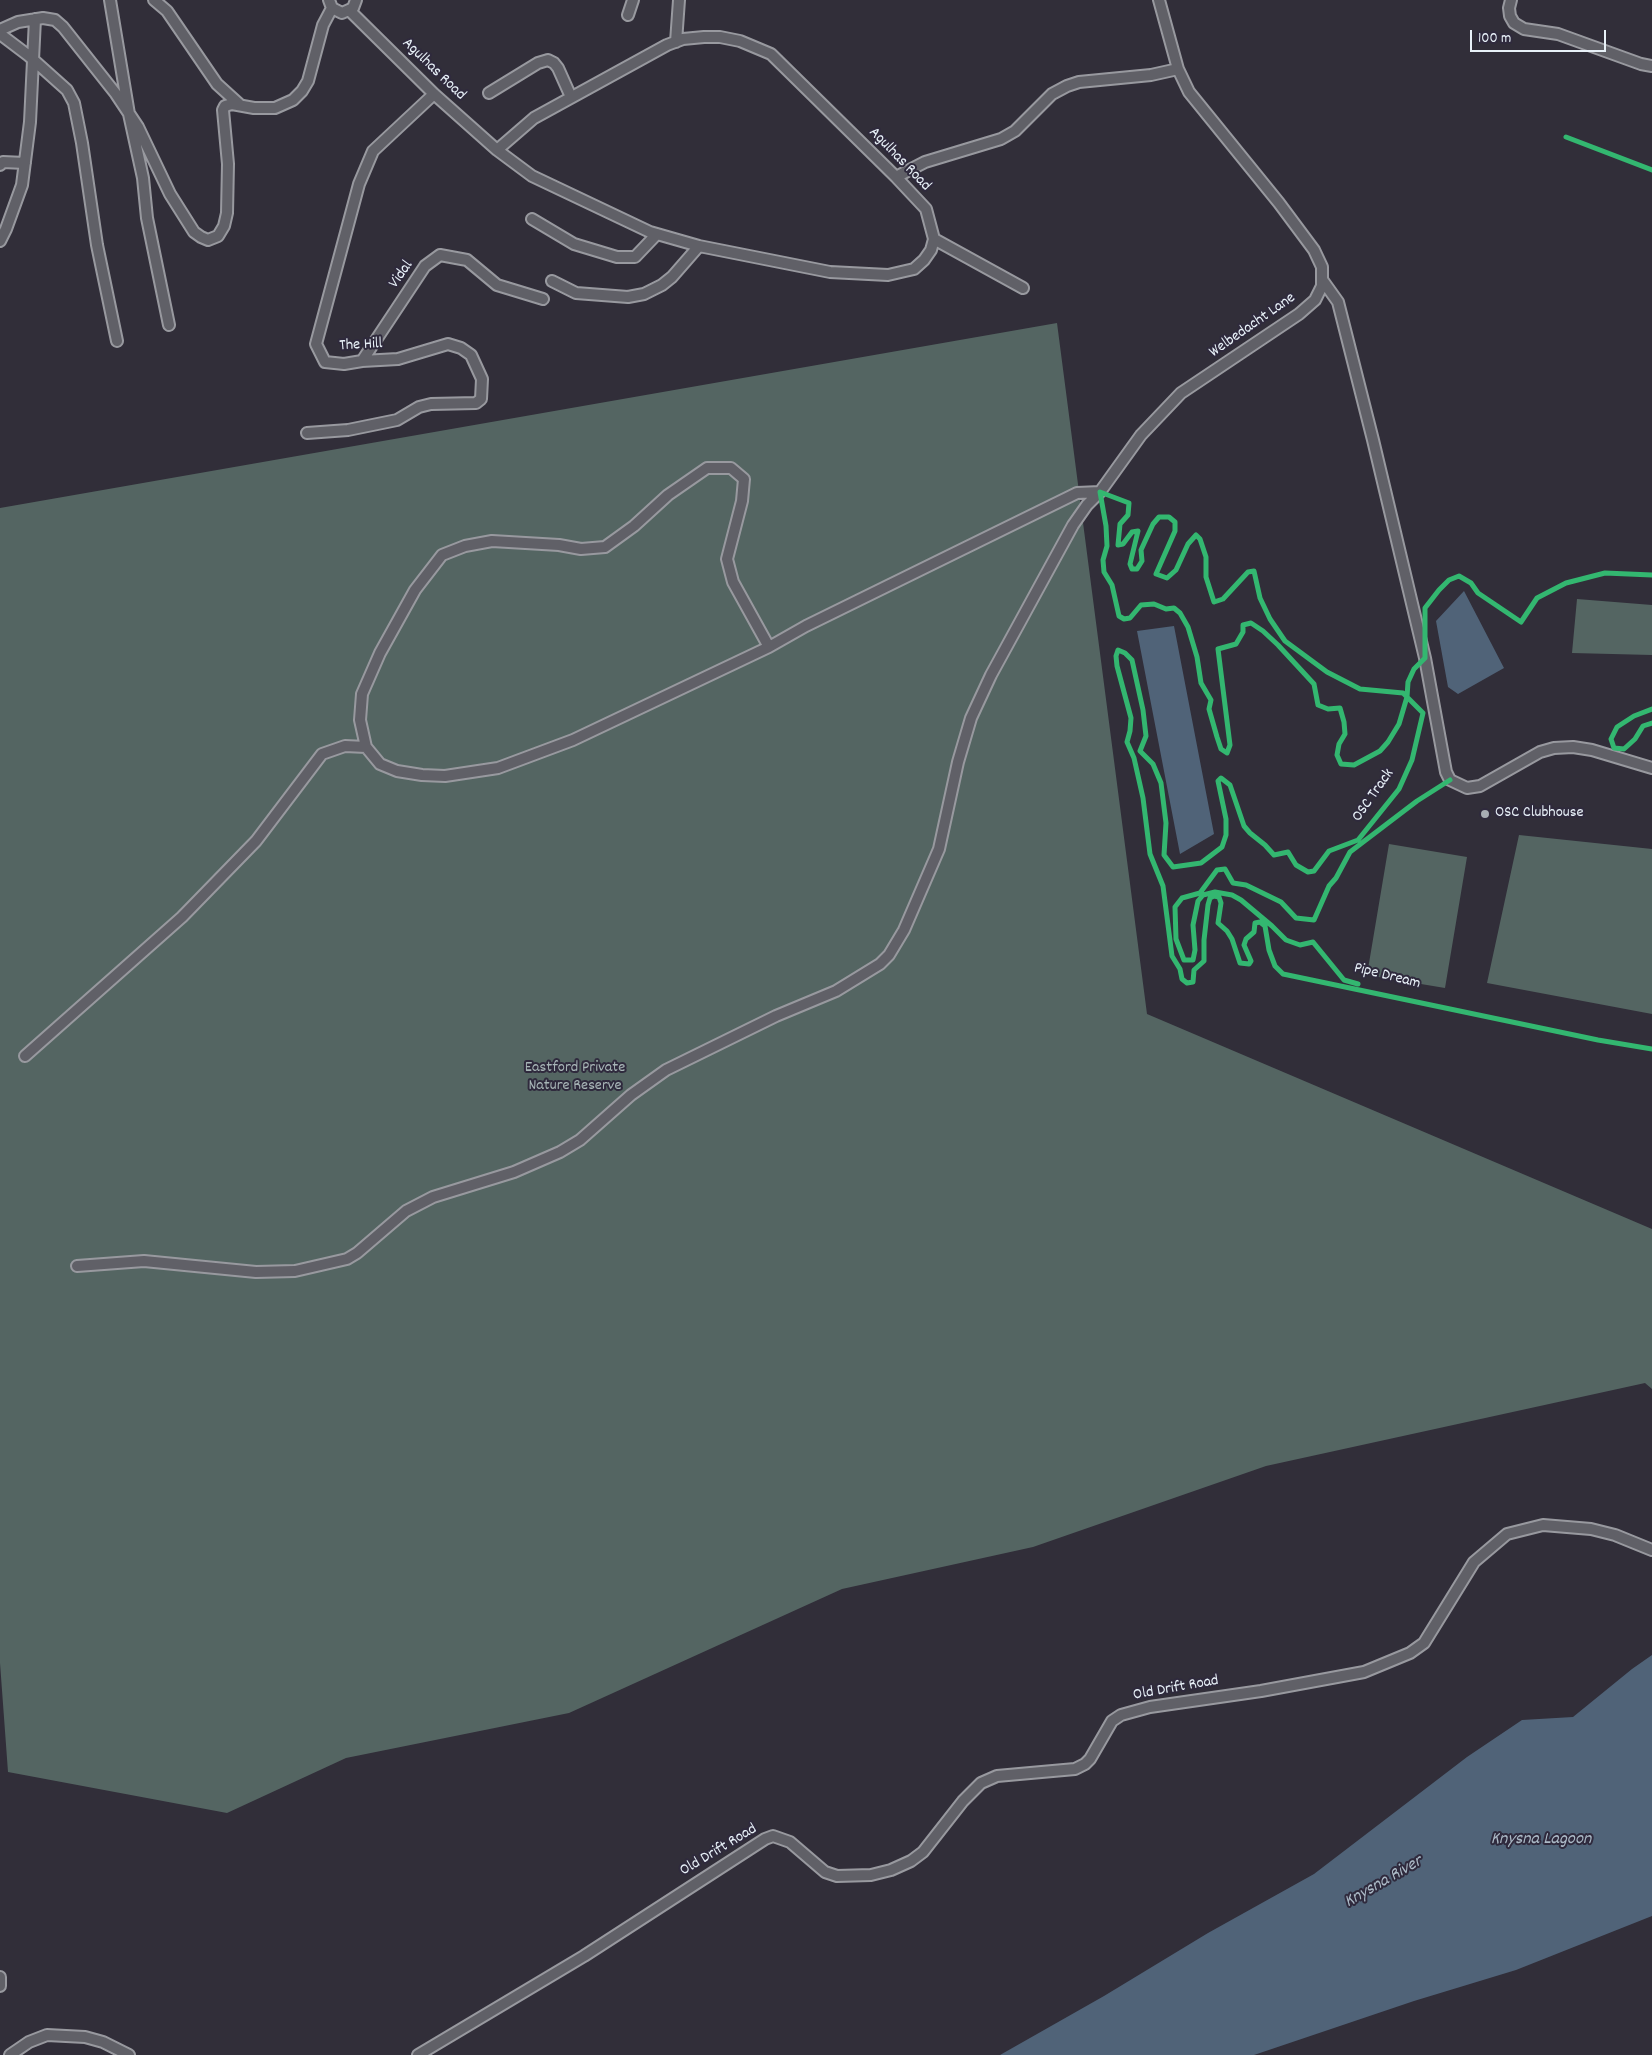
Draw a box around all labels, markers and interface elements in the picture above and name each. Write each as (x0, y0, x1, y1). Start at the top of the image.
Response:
scale bar (1472, 20, 1608, 52)
text: 100 m (1478, 28, 1511, 50)
street label: Agulhas Road (397, 35, 469, 105)
street label: Agulhas Road (864, 124, 934, 196)
street label: Vidal (386, 257, 418, 293)
street label: Welbedacht Lane (1206, 289, 1300, 363)
street label: The Hill (339, 335, 383, 357)
street label: OSC Track (1349, 766, 1399, 826)
place label: OSC Clubhouse (1495, 804, 1583, 824)
marker: OSC Clubhouse (1479, 808, 1491, 820)
street label: Pipe Dream (1352, 959, 1422, 995)
park label: Eastford Private Nature Reserve (525, 1059, 625, 1097)
street label: Old Drift Road (1132, 1672, 1220, 1706)
street label: Old Drift Road (677, 1821, 761, 1881)
water label: Knysna Lagoon (1491, 1830, 1591, 1852)
water label: Knysna River (1341, 1852, 1427, 1914)

